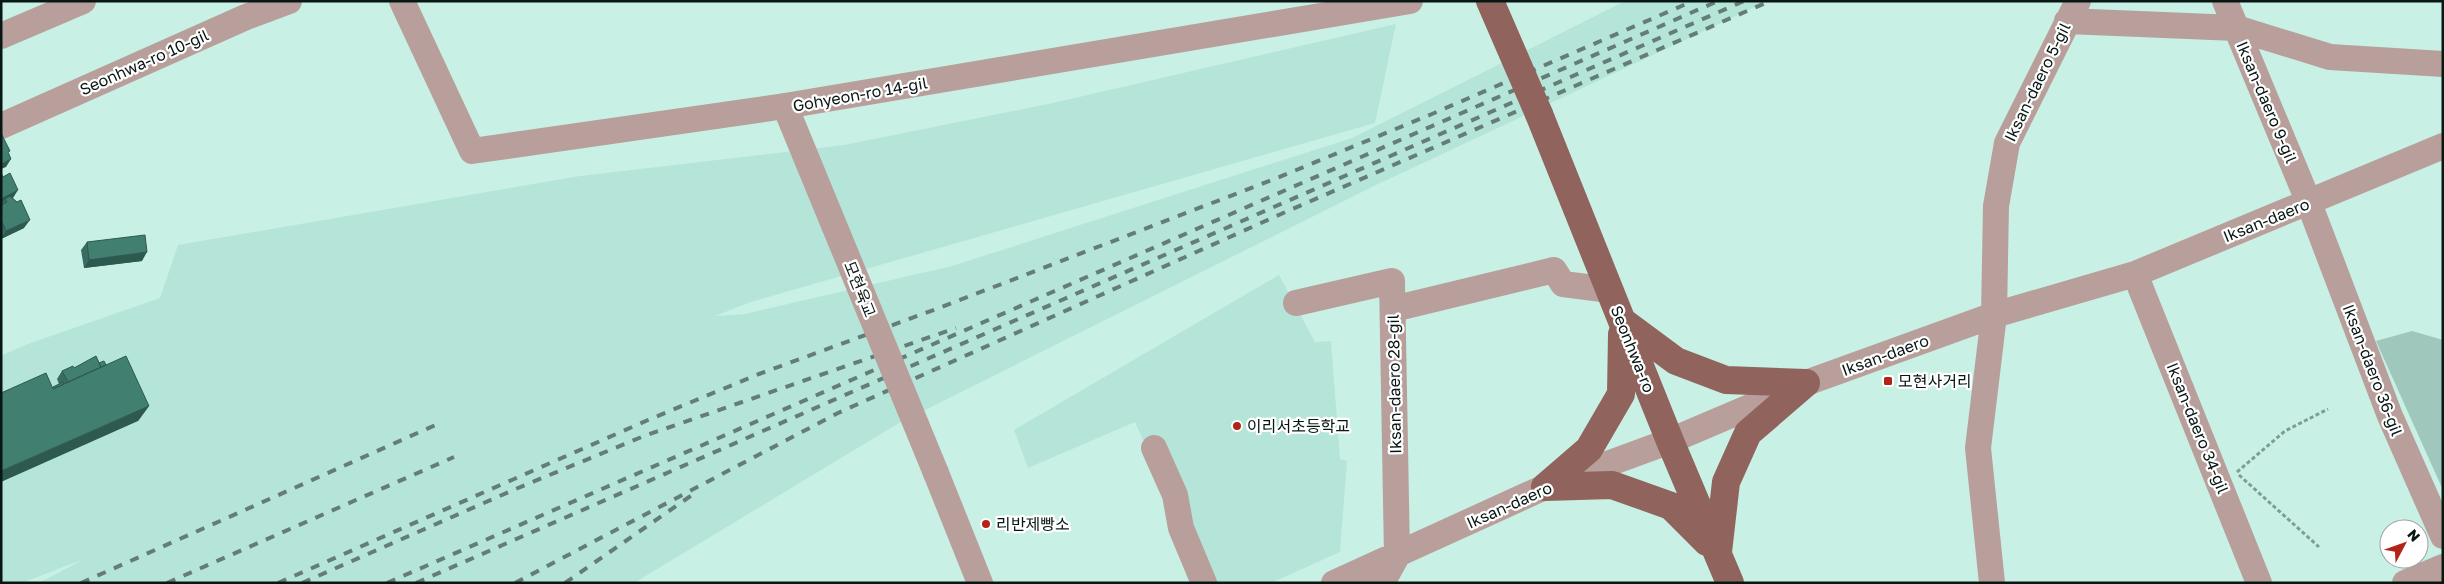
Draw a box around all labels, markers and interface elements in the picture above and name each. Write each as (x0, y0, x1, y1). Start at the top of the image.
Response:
street label: Iksan-daero 5-gil (2000, 19, 2074, 145)
street label: Seonhwa-ro 10-gil (76, 25, 212, 99)
street label: Iksan-daero 9-gil (2232, 38, 2302, 166)
street label: Gohyeon-ro 14-gil (791, 72, 929, 116)
street label: Iksan-daero (2220, 194, 2312, 246)
street label: 모현육교 (840, 258, 880, 320)
street label: Iksan-daero 36-gil (2339, 301, 2407, 439)
street label: Seonhwa-ro (1606, 303, 1660, 395)
street label: Iksan-daero 28-gil (1383, 314, 1405, 454)
street label: Iksan-daero (1839, 330, 1931, 380)
street label: Iksan-daero 34-gil (2163, 359, 2233, 497)
place label: 모현사거리 (1898, 371, 1972, 391)
marker: 모현사거리 (1882, 375, 1894, 387)
place label: 이리서초등학교 (1247, 416, 1350, 436)
marker: 이리서초등학교 (1231, 420, 1243, 432)
street label: Iksan-daero (1463, 477, 1555, 533)
place label: 리반제빵소 (996, 514, 1070, 534)
marker: 리반제빵소 (980, 518, 992, 530)
north arrow (2379, 519, 2429, 569)
text: N (2404, 526, 2424, 545)

